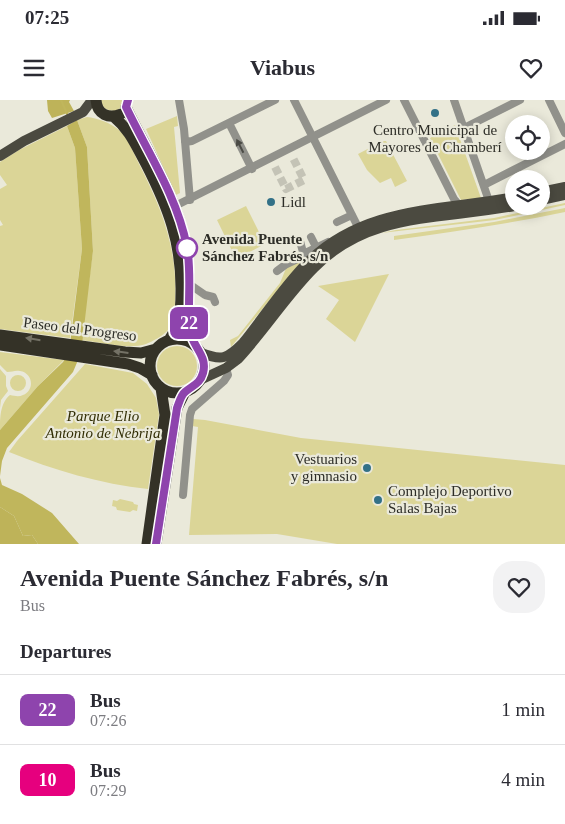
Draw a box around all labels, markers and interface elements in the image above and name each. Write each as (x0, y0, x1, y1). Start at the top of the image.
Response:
text: 07:25 (25, 7, 69, 28)
icon: menu (20, 54, 48, 82)
icon: heart (517, 54, 545, 82)
text: Viabus (250, 55, 315, 80)
marker: Centro Municipal de Mayores de Chamberí (429, 107, 441, 119)
map controls (505, 115, 550, 215)
button: locate (505, 115, 550, 160)
place label: Centro Municipal de Mayores de Chamberí (368, 122, 502, 155)
one-way arrow (236, 138, 244, 153)
button: layers (505, 170, 550, 215)
place label: Lidl (281, 194, 306, 210)
marker: Lidl (265, 196, 277, 208)
place label: Avenida Puente Sánchez Fabrés, s/n (202, 231, 329, 264)
marker: Avenida Puente Sánchez Fabrés, s/n (176, 237, 198, 259)
line badge: 22 (166, 307, 212, 339)
text: 22 (180, 313, 198, 333)
street label: Paseo del Progreso (22, 314, 138, 344)
one-way arrow (24, 335, 40, 343)
one-way arrow (112, 348, 128, 356)
park label: Parque Elio Antonio de Nebrija (45, 408, 161, 441)
place label: Vestuarios y gimnasio (291, 451, 357, 484)
marker: Vestuarios y gimnasio (361, 462, 373, 474)
place label: Complejo Deportivo Salas Bajas (388, 483, 512, 516)
marker: Complejo Deportivo Salas Bajas (372, 494, 384, 506)
button: heart (493, 561, 545, 613)
text: Avenida Puente Sánchez Fabrés, s/n (20, 565, 388, 591)
text: Bus (20, 597, 45, 614)
text: Departures (20, 641, 111, 662)
text: Bus (90, 690, 121, 711)
text: 1 min (501, 699, 545, 720)
text: 22 (39, 700, 57, 720)
text: 07:26 (90, 712, 126, 729)
text: Bus (90, 760, 121, 781)
text: 4 min (501, 769, 545, 790)
text: 10 (39, 770, 57, 790)
text: 07:29 (90, 782, 126, 799)

